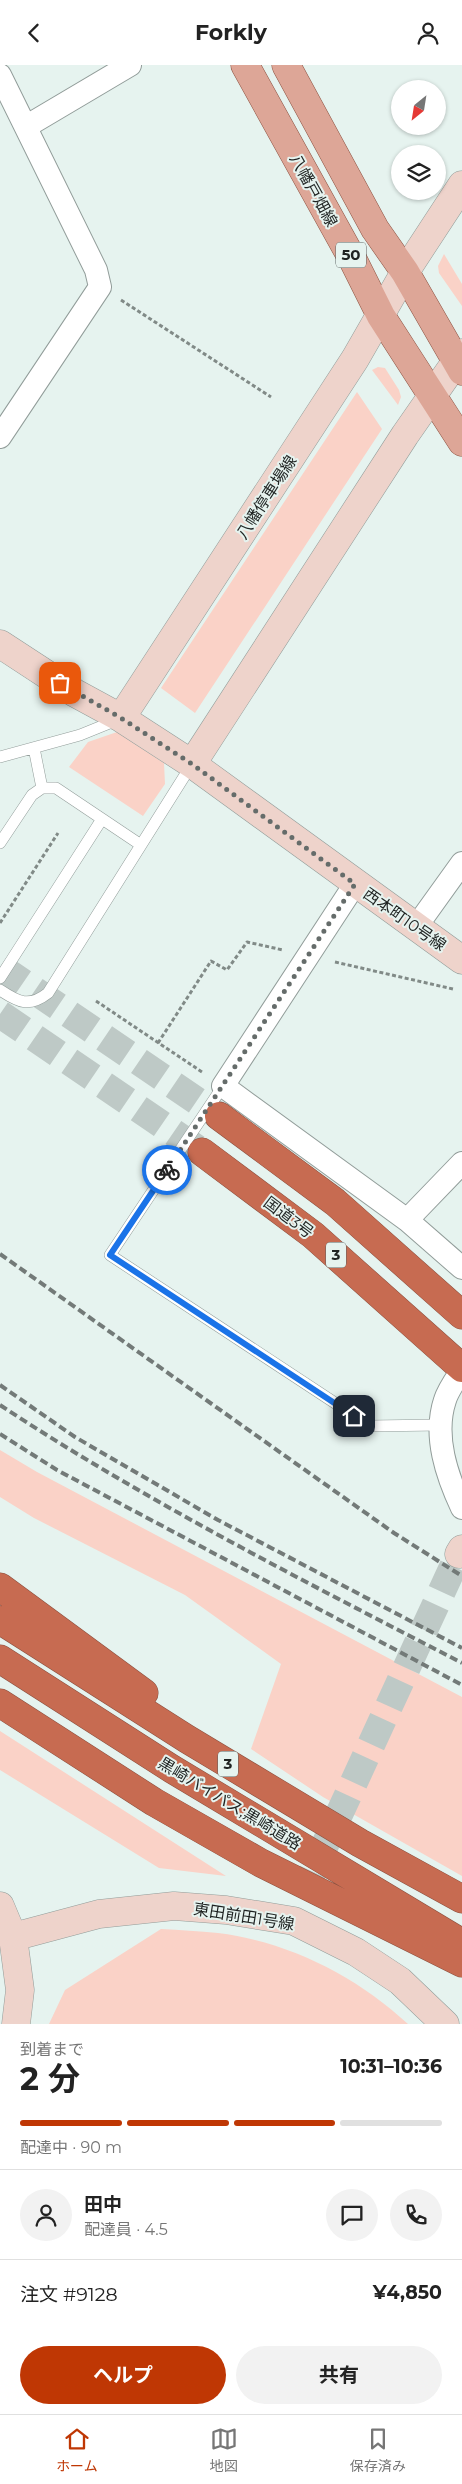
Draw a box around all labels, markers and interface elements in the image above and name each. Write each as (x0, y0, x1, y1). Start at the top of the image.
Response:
icon: back (20, 19, 48, 47)
text: Forkly (195, 19, 267, 46)
icon: person (414, 19, 442, 47)
north arrow (391, 80, 446, 135)
map controls (391, 80, 446, 200)
button: layers (391, 145, 446, 200)
street label: 八幡戸畑線 (286, 151, 341, 230)
road number: 50 (336, 243, 366, 267)
street label: 八幡停車場線 (232, 452, 301, 543)
pin (39, 662, 81, 704)
icon: bag (46, 669, 74, 697)
street label: 西本町10号線 (360, 884, 450, 955)
courier (142, 1145, 192, 1195)
icon: bike (153, 1156, 181, 1184)
street label: 国道3号 (260, 1193, 317, 1242)
road number: 3 (326, 1243, 346, 1267)
pin (333, 1395, 375, 1437)
icon: home (340, 1402, 368, 1430)
road number: 3 (218, 1751, 238, 1777)
street label: 黒崎バイパス;黒崎道路 (155, 1753, 305, 1854)
street label: 東田前田1号線 (192, 1899, 296, 1934)
text: 到着まで (20, 2040, 84, 2059)
text: 10:31–10:36 (340, 2055, 442, 2078)
text: 2 分 (20, 2059, 80, 2098)
text: 配達中 · 90 m (20, 2138, 122, 2157)
button: person (20, 2189, 72, 2241)
button: chat (326, 2189, 378, 2241)
button: phone (390, 2189, 442, 2241)
text: 田中 (84, 2193, 122, 2216)
text: 配達員 · 4.5 (84, 2220, 168, 2239)
text: ¥4,850 (373, 2281, 442, 2304)
text: 注文 #9128 (20, 2283, 118, 2306)
button: ヘルプ (20, 2346, 226, 2404)
button: 共有 (236, 2346, 442, 2404)
tab: ホーム (56, 2425, 98, 2475)
tab: 地図 (210, 2425, 238, 2475)
tab: 保存済み (350, 2425, 406, 2475)

